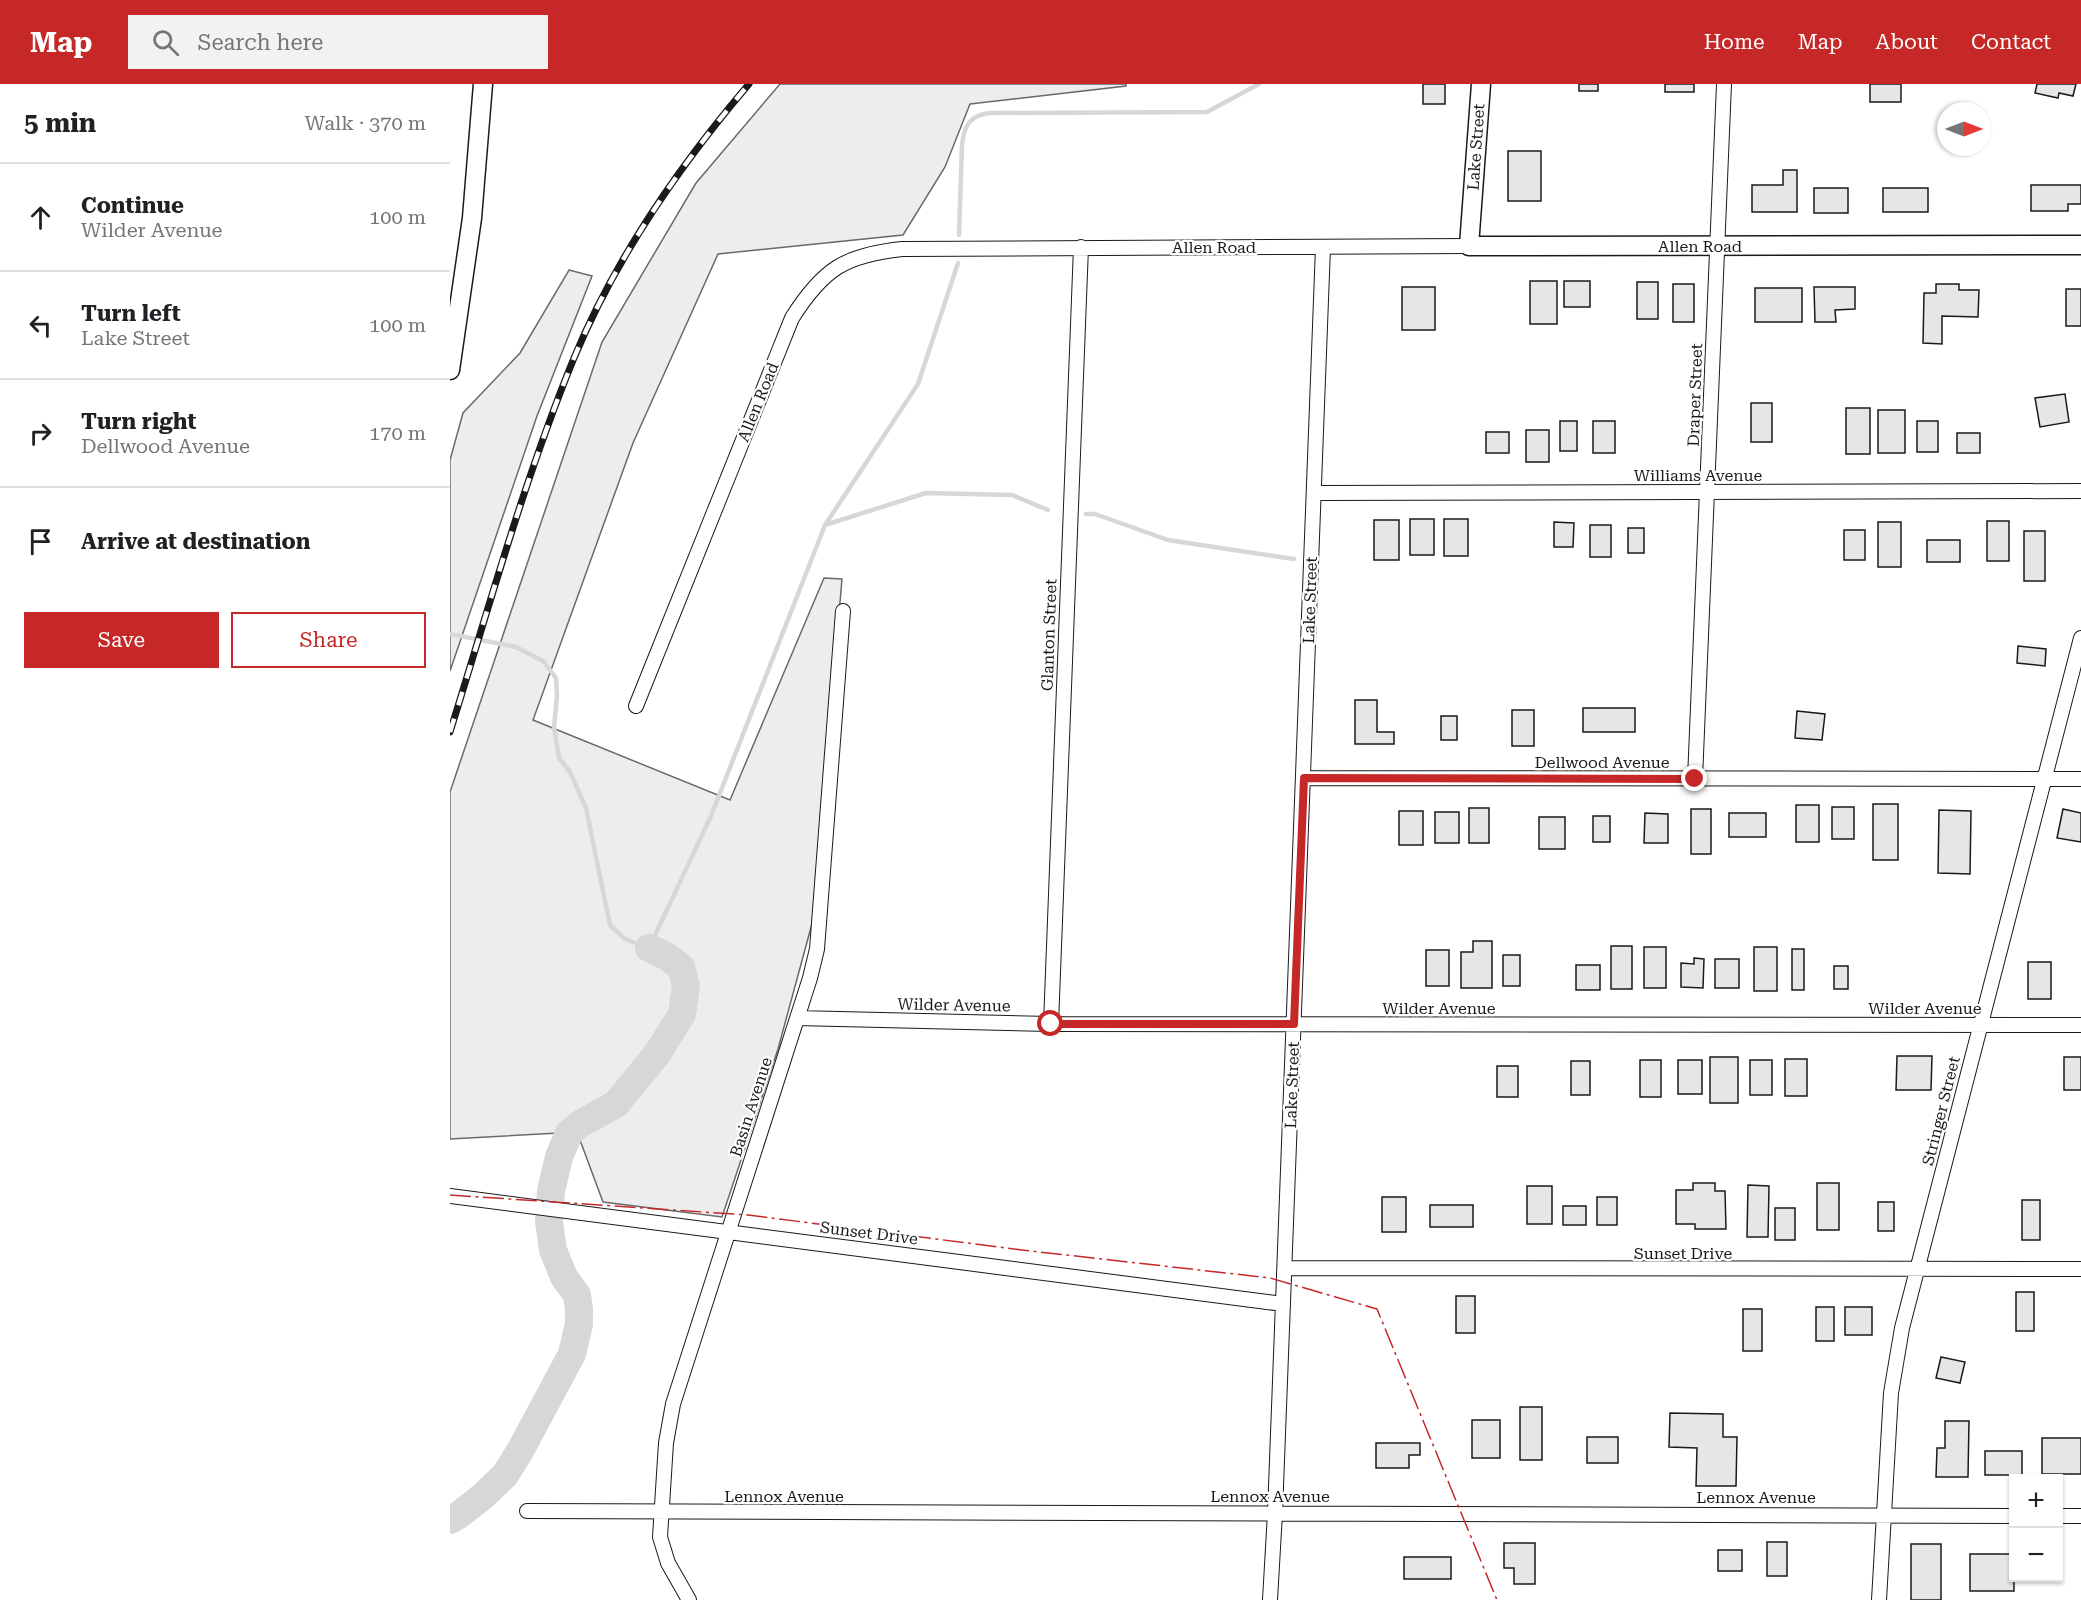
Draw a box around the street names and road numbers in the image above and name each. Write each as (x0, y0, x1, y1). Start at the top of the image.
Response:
street label: Lake Street (1463, 103, 1489, 191)
street label: Allen Road (1658, 237, 1742, 256)
street label: Allen Road (1172, 238, 1256, 257)
street label: Draper Street (1684, 343, 1706, 447)
street label: Allen Road (733, 360, 783, 444)
street label: Williams Avenue (1634, 466, 1763, 485)
street label: Lake Street (1299, 556, 1321, 644)
street label: Glanton Street (1038, 579, 1060, 691)
street label: Dellwood Avenue (1534, 753, 1670, 772)
street label: Wilder Avenue (897, 995, 1011, 1015)
street label: Wilder Avenue (1382, 999, 1496, 1018)
street label: Wilder Avenue (1868, 999, 1982, 1018)
street label: Lake Street (1281, 1041, 1303, 1129)
street label: Stringer Street (1918, 1054, 1964, 1168)
street label: Basin Avenue (726, 1055, 776, 1159)
street label: Sunset Drive (819, 1218, 919, 1248)
street label: Sunset Drive (1634, 1244, 1732, 1263)
street label: Lennox Avenue (724, 1487, 844, 1506)
street label: Lennox Avenue (1210, 1487, 1330, 1506)
street label: Lennox Avenue (1696, 1488, 1816, 1507)

